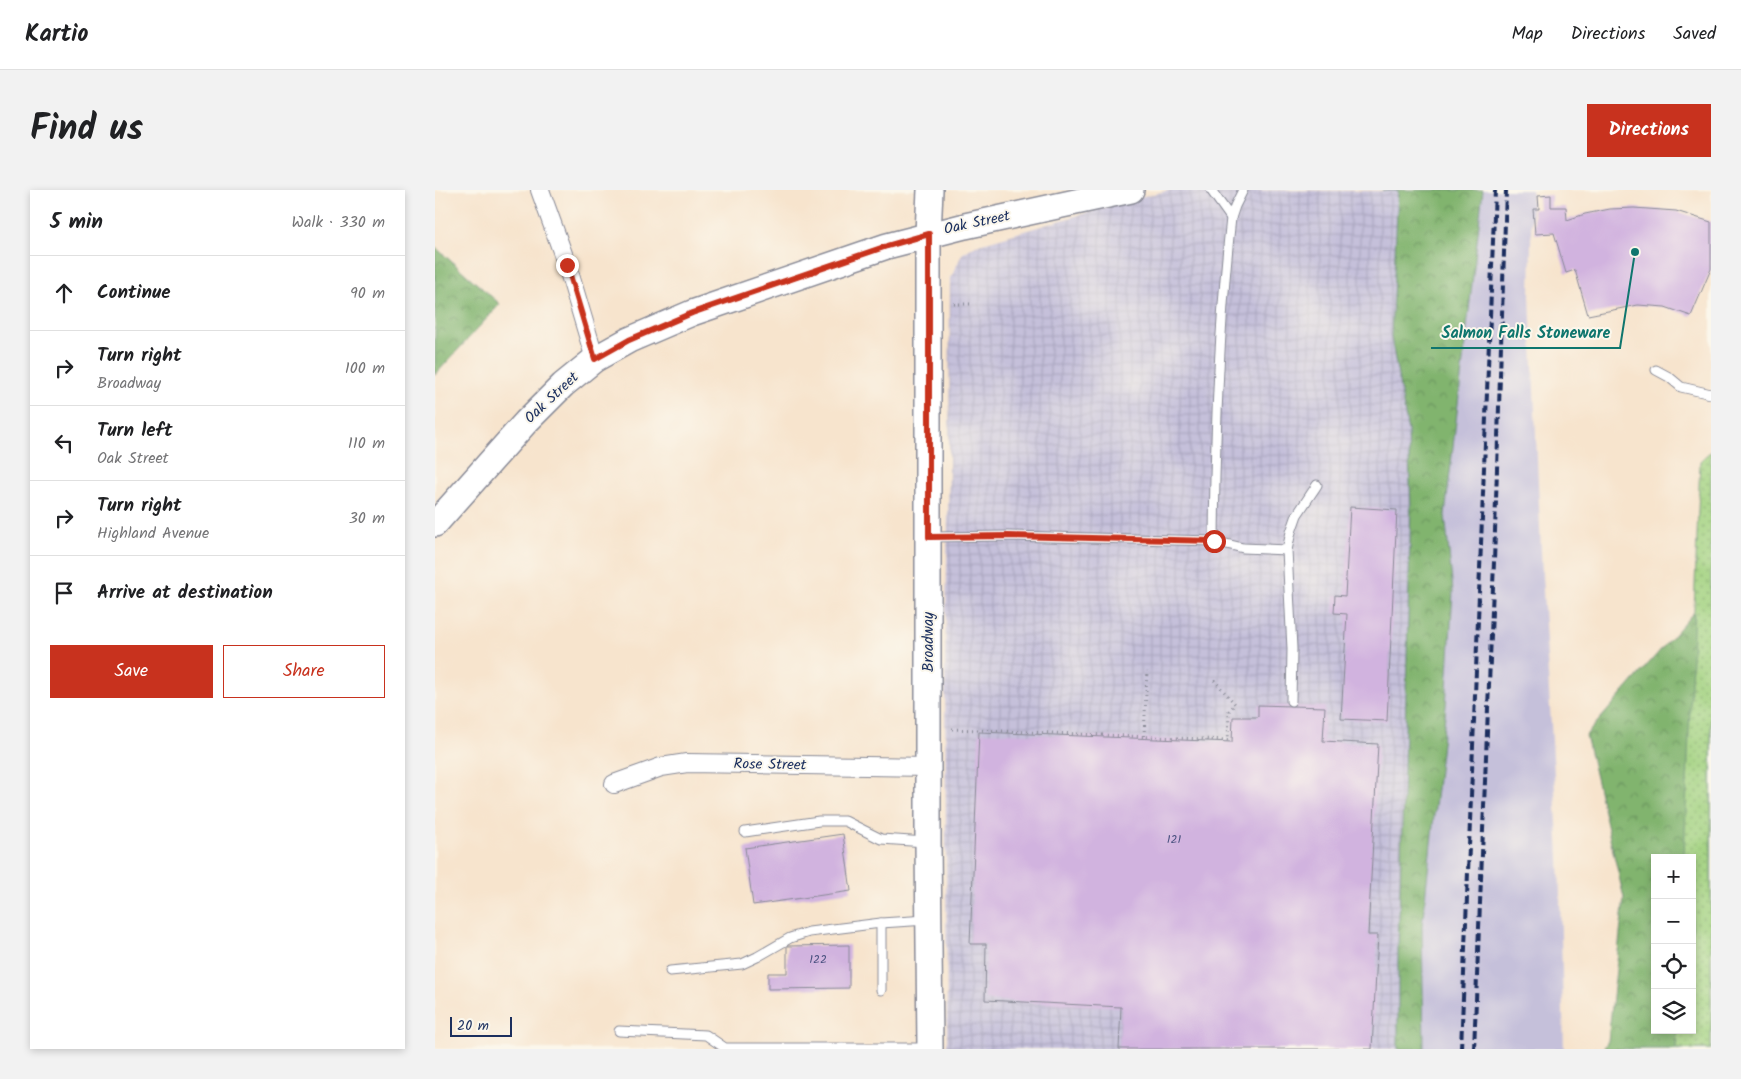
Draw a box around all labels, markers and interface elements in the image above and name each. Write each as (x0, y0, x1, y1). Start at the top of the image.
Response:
text: Kartio (25, 15, 88, 54)
text: Map (1511, 20, 1543, 49)
text: Directions (1571, 20, 1645, 49)
text: Saved (1673, 20, 1716, 49)
text: Find us (30, 102, 143, 158)
button: Directions (1587, 104, 1711, 157)
street label: Oak Street (942, 204, 1013, 242)
text: 5 min (50, 206, 103, 239)
text: Walk · 330 m (292, 210, 385, 235)
route end (556, 254, 579, 277)
text: Continue (97, 278, 170, 308)
icon: ahead (50, 279, 78, 307)
text: 90 m (350, 281, 385, 306)
callout: Salmon Falls Stoneware (1431, 317, 1620, 348)
text: Salmon Falls Stoneware (1442, 321, 1611, 346)
text: Turn right (97, 341, 182, 371)
icon: right (50, 354, 78, 382)
text: 100 m (345, 356, 385, 381)
street label: Oak Street (519, 366, 585, 430)
text: Broadway (97, 371, 161, 396)
text: Turn left (97, 416, 172, 446)
icon: left (50, 429, 78, 457)
text: 110 m (348, 431, 385, 456)
text: Oak Street (97, 446, 169, 471)
text: Turn right (97, 491, 182, 521)
icon: right (50, 504, 78, 532)
text: 30 m (349, 506, 385, 531)
text: Highland Avenue (97, 521, 209, 546)
route start (1203, 530, 1226, 553)
text: Arrive at destination (97, 578, 273, 608)
icon: arrive (50, 579, 78, 607)
street label: Broadway (917, 611, 941, 672)
button: Save (50, 645, 213, 698)
button: Share (223, 645, 385, 698)
street label: Rose Street (733, 752, 807, 778)
house number: 121 (1167, 830, 1181, 849)
map controls (1651, 854, 1696, 1034)
button: + (1651, 854, 1696, 899)
button: − (1651, 899, 1696, 944)
button: locate (1651, 944, 1696, 989)
house number: 122 (809, 950, 827, 969)
button: layers (1651, 989, 1696, 1034)
scale bar (450, 1014, 513, 1037)
text: 20 m (457, 1015, 489, 1037)

